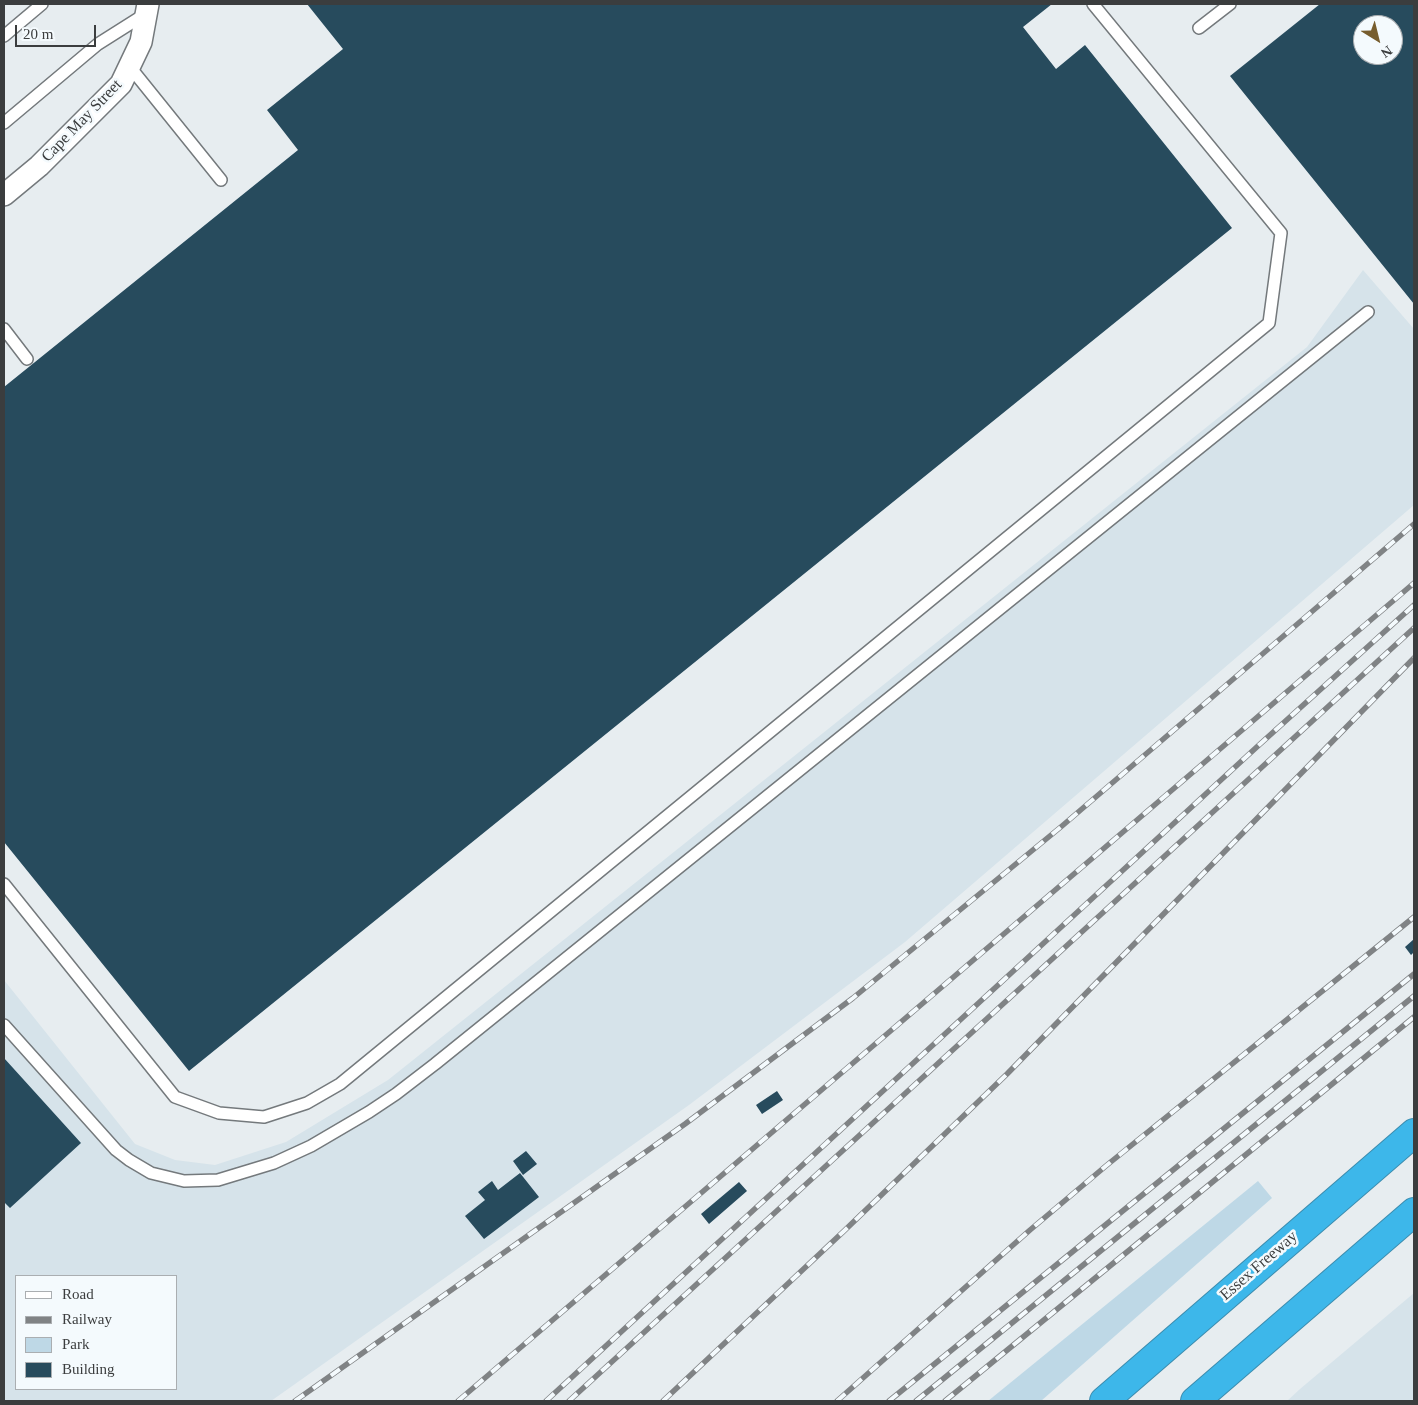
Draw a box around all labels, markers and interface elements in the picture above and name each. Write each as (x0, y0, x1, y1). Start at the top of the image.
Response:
scale bar (18, 15, 99, 47)
north arrow (1353, 15, 1403, 65)
text: 20 m (23, 26, 53, 42)
text: N (1378, 43, 1395, 61)
street label: Cape May Street (38, 76, 126, 166)
street label: Essex Freeway (1216, 1227, 1302, 1305)
legend (15, 1275, 178, 1390)
text: Road (62, 1286, 94, 1302)
text: Railway (62, 1311, 112, 1327)
text: Park (62, 1336, 90, 1352)
text: Building (62, 1361, 115, 1377)

